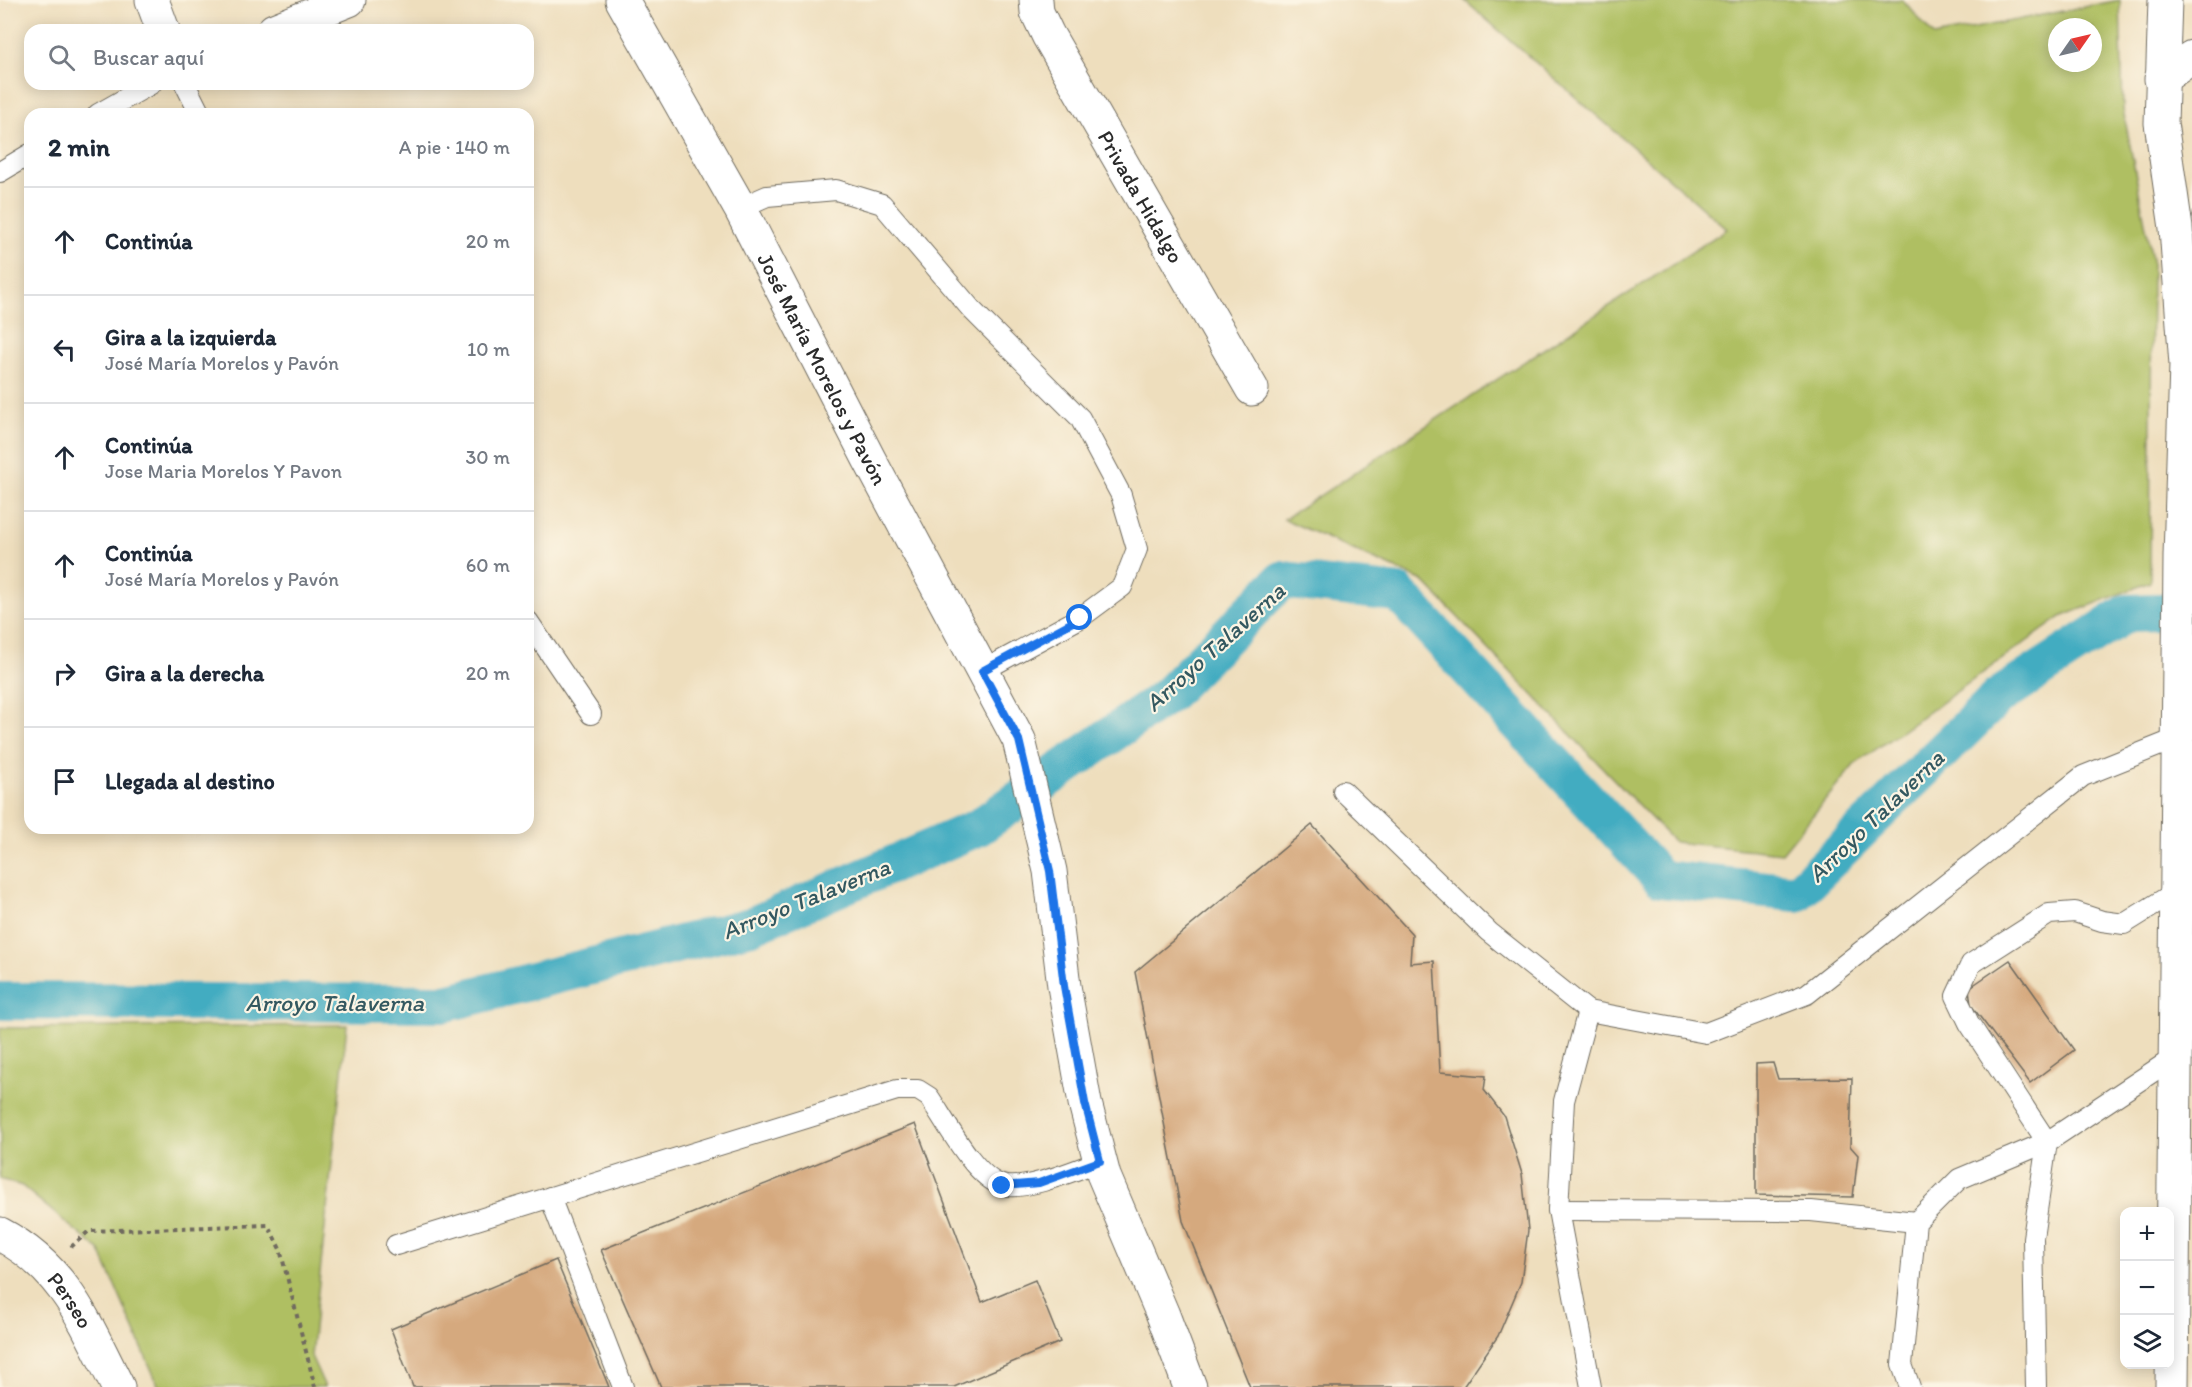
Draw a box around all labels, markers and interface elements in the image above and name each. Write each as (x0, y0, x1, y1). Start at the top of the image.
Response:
north arrow (2048, 18, 2102, 72)
search box (24, 24, 534, 90)
icon: search (45, 41, 78, 74)
text: Buscar aquí (93, 44, 204, 71)
street label: Privada Hidalgo (1092, 126, 1190, 268)
text: 2 min (48, 131, 110, 163)
text: A pie · 140 m (399, 135, 510, 159)
icon: ahead (48, 225, 81, 258)
text: Continúa (105, 228, 193, 255)
text: 20 m (466, 229, 510, 253)
street label: José María Morelos y Pavón (751, 248, 893, 490)
text: Gira a la izquierda (105, 324, 276, 351)
icon: left (48, 333, 81, 366)
text: 10 m (467, 337, 510, 361)
text: José María Morelos y Pavón (105, 351, 339, 375)
text: Continúa (105, 432, 193, 459)
icon: ahead (48, 441, 81, 474)
text: 30 m (465, 445, 510, 469)
text: Jose Maria Morelos Y Pavon (105, 459, 342, 483)
text: Continúa (105, 540, 193, 567)
icon: ahead (48, 549, 81, 582)
text: 60 m (466, 553, 510, 577)
text: José María Morelos y Pavón (105, 567, 339, 591)
water label: Arroyo Talaverna (1139, 576, 1291, 717)
route start (1066, 604, 1092, 630)
icon: right (48, 657, 81, 690)
text: Gira a la derecha (105, 660, 264, 687)
text: 20 m (466, 661, 510, 685)
water label: Arroyo Talaverna (1801, 743, 1950, 888)
icon: arrive (48, 765, 81, 798)
text: Llegada al destino (105, 768, 275, 795)
water label: Arroyo Talaverna (718, 851, 894, 945)
water label: Arroyo Talaverna (246, 988, 425, 1017)
route end (988, 1172, 1014, 1198)
map controls (2120, 1207, 2174, 1369)
button: + (2120, 1207, 2174, 1261)
button: − (2120, 1261, 2174, 1315)
street label: Perseo (42, 1266, 99, 1333)
button: layers (2120, 1315, 2174, 1369)

